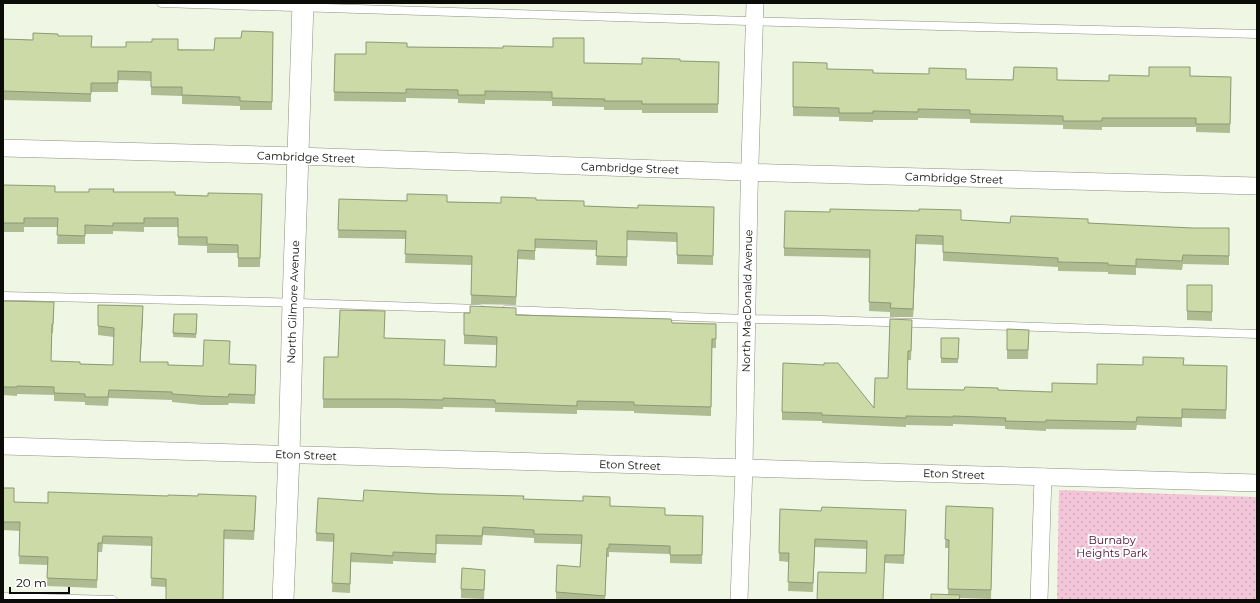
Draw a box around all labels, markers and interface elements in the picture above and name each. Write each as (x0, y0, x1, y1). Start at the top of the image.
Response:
street label: Cambridge Street (257, 148, 356, 166)
street label: Cambridge Street (581, 159, 680, 177)
street label: Cambridge Street (905, 169, 1004, 187)
street label: North MacDonald Avenue (739, 229, 755, 373)
street label: North Gilmore Avenue (284, 240, 302, 364)
street label: Eton Street (275, 447, 338, 463)
street label: Eton Street (599, 457, 662, 473)
street label: Eton Street (923, 466, 986, 482)
park label: Burnaby Heights Park (1076, 533, 1148, 560)
scale bar (10, 569, 69, 595)
text: 20 m (16, 575, 47, 590)

